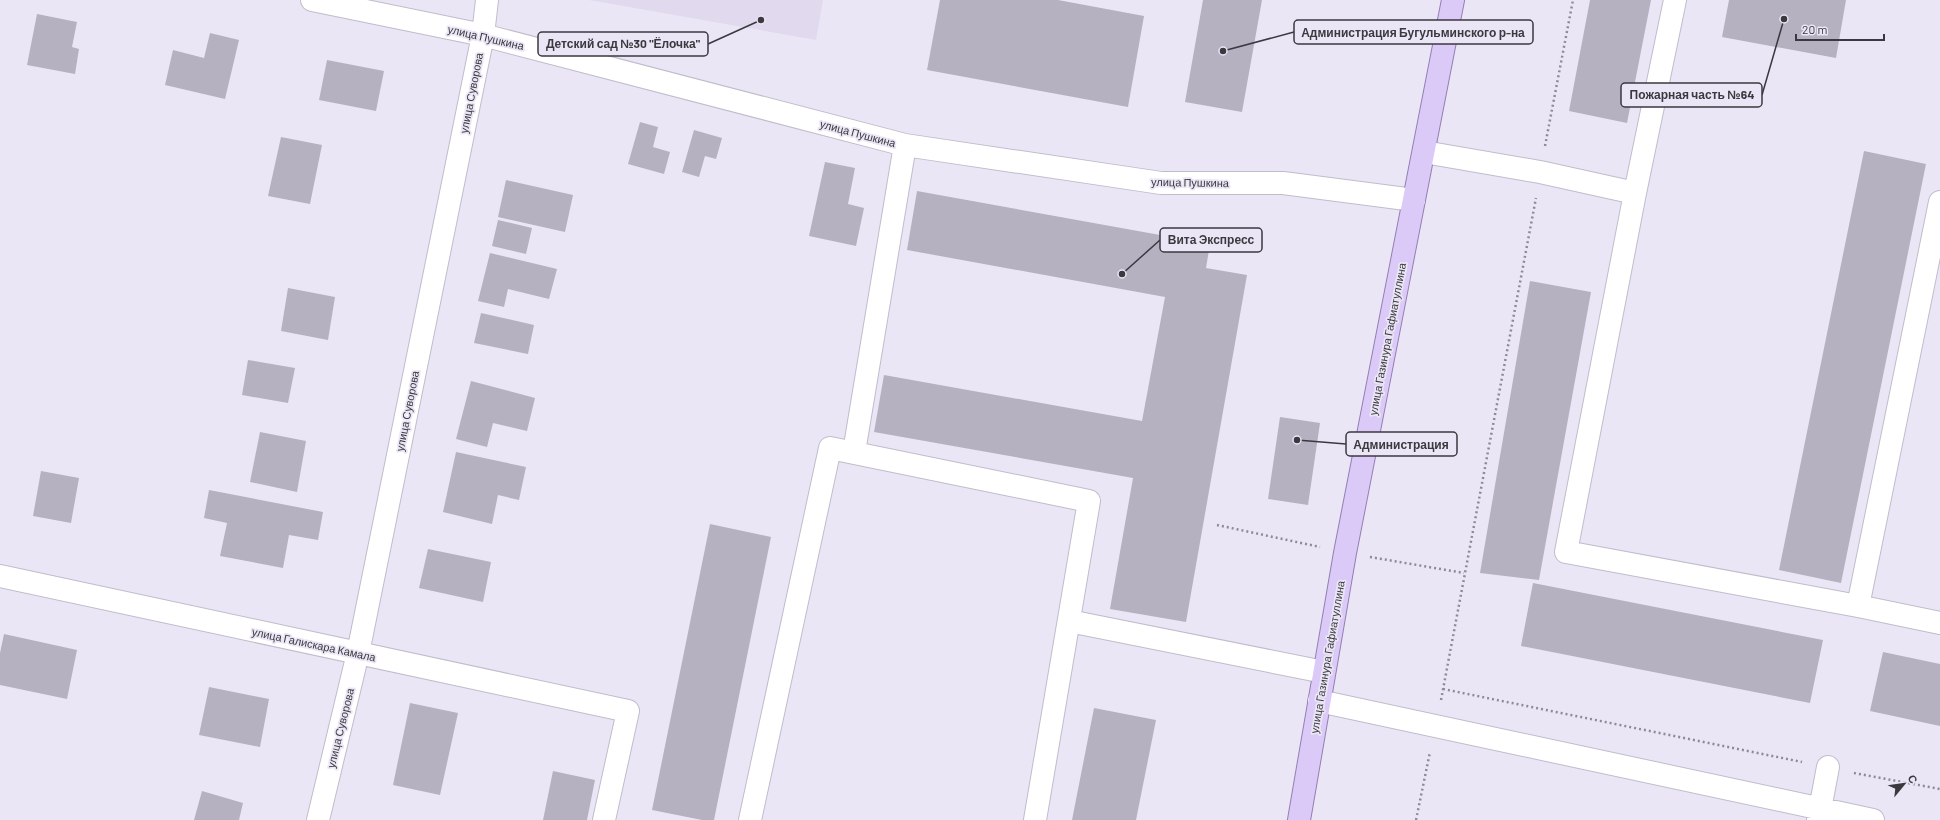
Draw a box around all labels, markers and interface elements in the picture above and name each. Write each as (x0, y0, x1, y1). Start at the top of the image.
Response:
scale bar (1796, 16, 1884, 42)
callout: Администрация Бугульминского р-на (1294, 20, 1533, 44)
street label: улица Пушкина (447, 22, 526, 52)
text: 20 m (1802, 22, 1828, 36)
text: Администрация Бугульминского р-на (1301, 25, 1525, 40)
callout: Детский сад №30 "Ёлочка" (538, 32, 708, 56)
text: Детский сад №30 "Ёлочка" (546, 36, 701, 51)
street label: улица Суворова (457, 51, 485, 134)
callout: Пожарная часть №64 (1621, 83, 1762, 107)
text: Пожарная часть №64 (1630, 87, 1754, 102)
street label: улица Пушкина (819, 117, 898, 150)
street label: улица Пушкина (1151, 175, 1230, 189)
callout: Вита Экспресс (1160, 228, 1262, 252)
text: Вита Экспресс (1168, 232, 1255, 247)
street label: улица Газинура Гафиатуллина (1366, 261, 1408, 416)
street label: улица Суворова (393, 369, 421, 452)
callout: Администрация (1346, 432, 1457, 456)
text: Администрация (1353, 437, 1449, 452)
street label: улица Газинура Гафиатуллина (1307, 579, 1347, 734)
street label: улица Галискара Камала (251, 625, 378, 664)
street label: улица Суворова (324, 686, 356, 769)
north arrow (1884, 764, 1924, 804)
text: С (1906, 772, 1921, 786)

